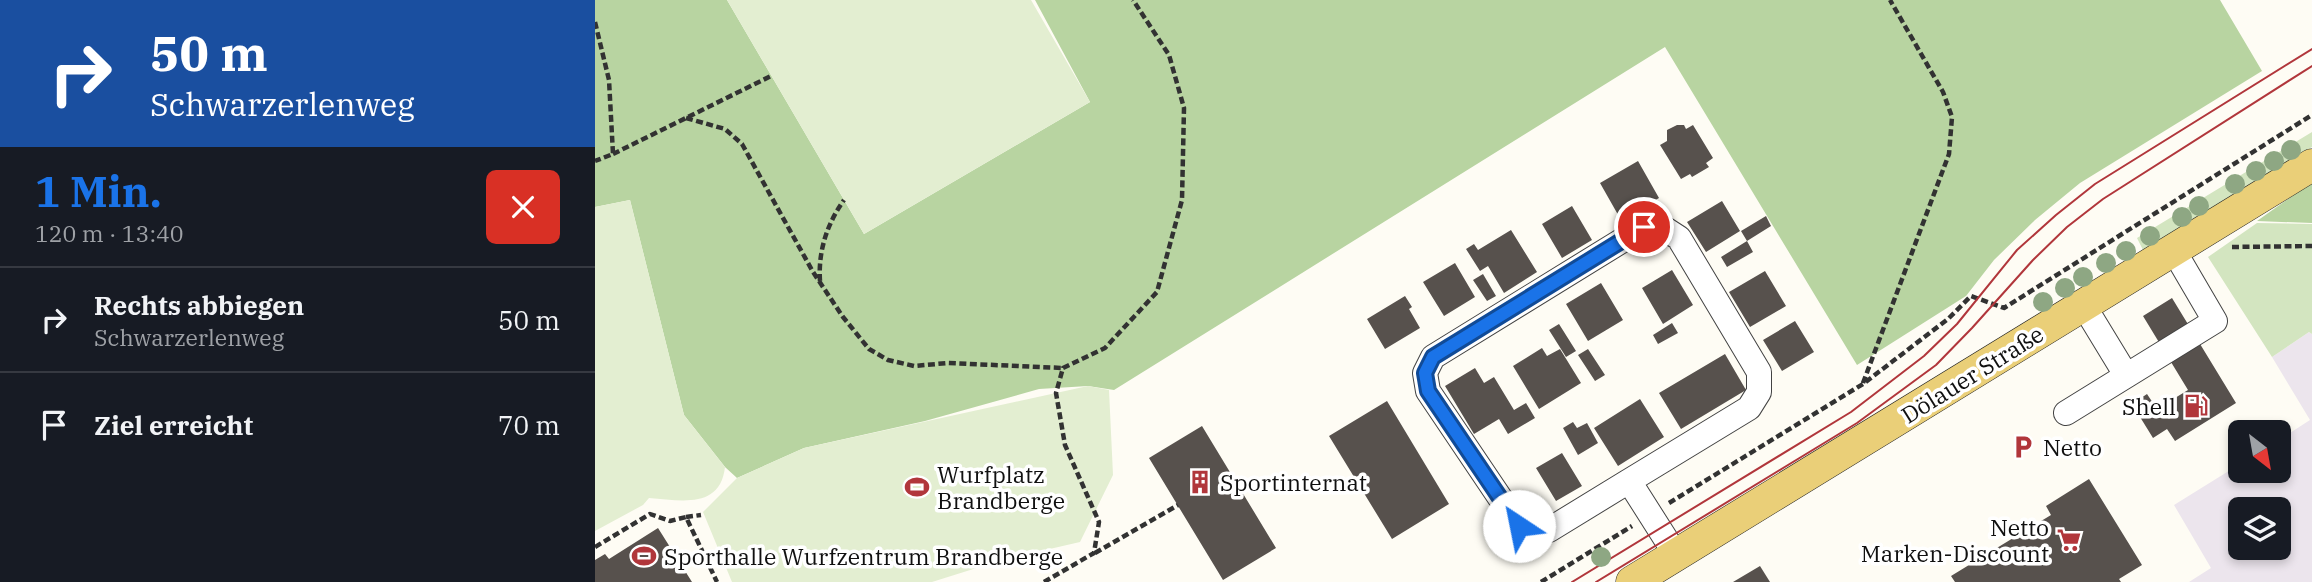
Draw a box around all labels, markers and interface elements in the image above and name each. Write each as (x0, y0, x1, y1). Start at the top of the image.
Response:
text: 50 m (150, 21, 268, 84)
icon: right (35, 28, 126, 119)
text: Schwarzerlenweg (150, 83, 415, 125)
text: 1 Min. (35, 164, 162, 219)
button: close (486, 170, 560, 244)
pin (1614, 197, 1674, 257)
icon: arrive (1625, 208, 1663, 246)
text: 120 m · 13:40 (35, 218, 184, 248)
text: Rechts abbiegen (94, 288, 304, 322)
icon: right (35, 301, 73, 339)
text: 50 m (498, 303, 560, 337)
street label: Dölauer Straße (1895, 318, 2049, 430)
text: Schwarzerlenweg (94, 322, 284, 352)
place label: Shell (2122, 391, 2176, 421)
fuel station icon: Shell (2182, 392, 2210, 420)
icon: arrive (35, 406, 73, 444)
text: Ziel erreicht (94, 408, 253, 442)
text: 70 m (498, 408, 560, 442)
north arrow (2228, 420, 2291, 483)
map controls (2228, 420, 2291, 560)
place label: Netto (2043, 432, 2102, 462)
parking icon: Netto (2009, 433, 2037, 461)
place label: Wurfplatz Brandberge (937, 459, 1065, 515)
place label: Sportinternat (1220, 467, 1367, 497)
building icon: Sportinternat (1186, 468, 1214, 496)
sports icon: Wurfplatz Brandberge (903, 473, 931, 501)
position arrow (1482, 489, 1556, 563)
button: layers (2228, 497, 2291, 560)
place label: Netto Marken-Discount (1861, 512, 2049, 568)
supermarket icon: Netto Marken-Discount (2055, 526, 2083, 554)
place label: Sporthalle Wurfzentrum Brandberge (664, 541, 1063, 571)
sports icon: Sporthalle Wurfzentrum Brandberge (630, 542, 658, 570)

